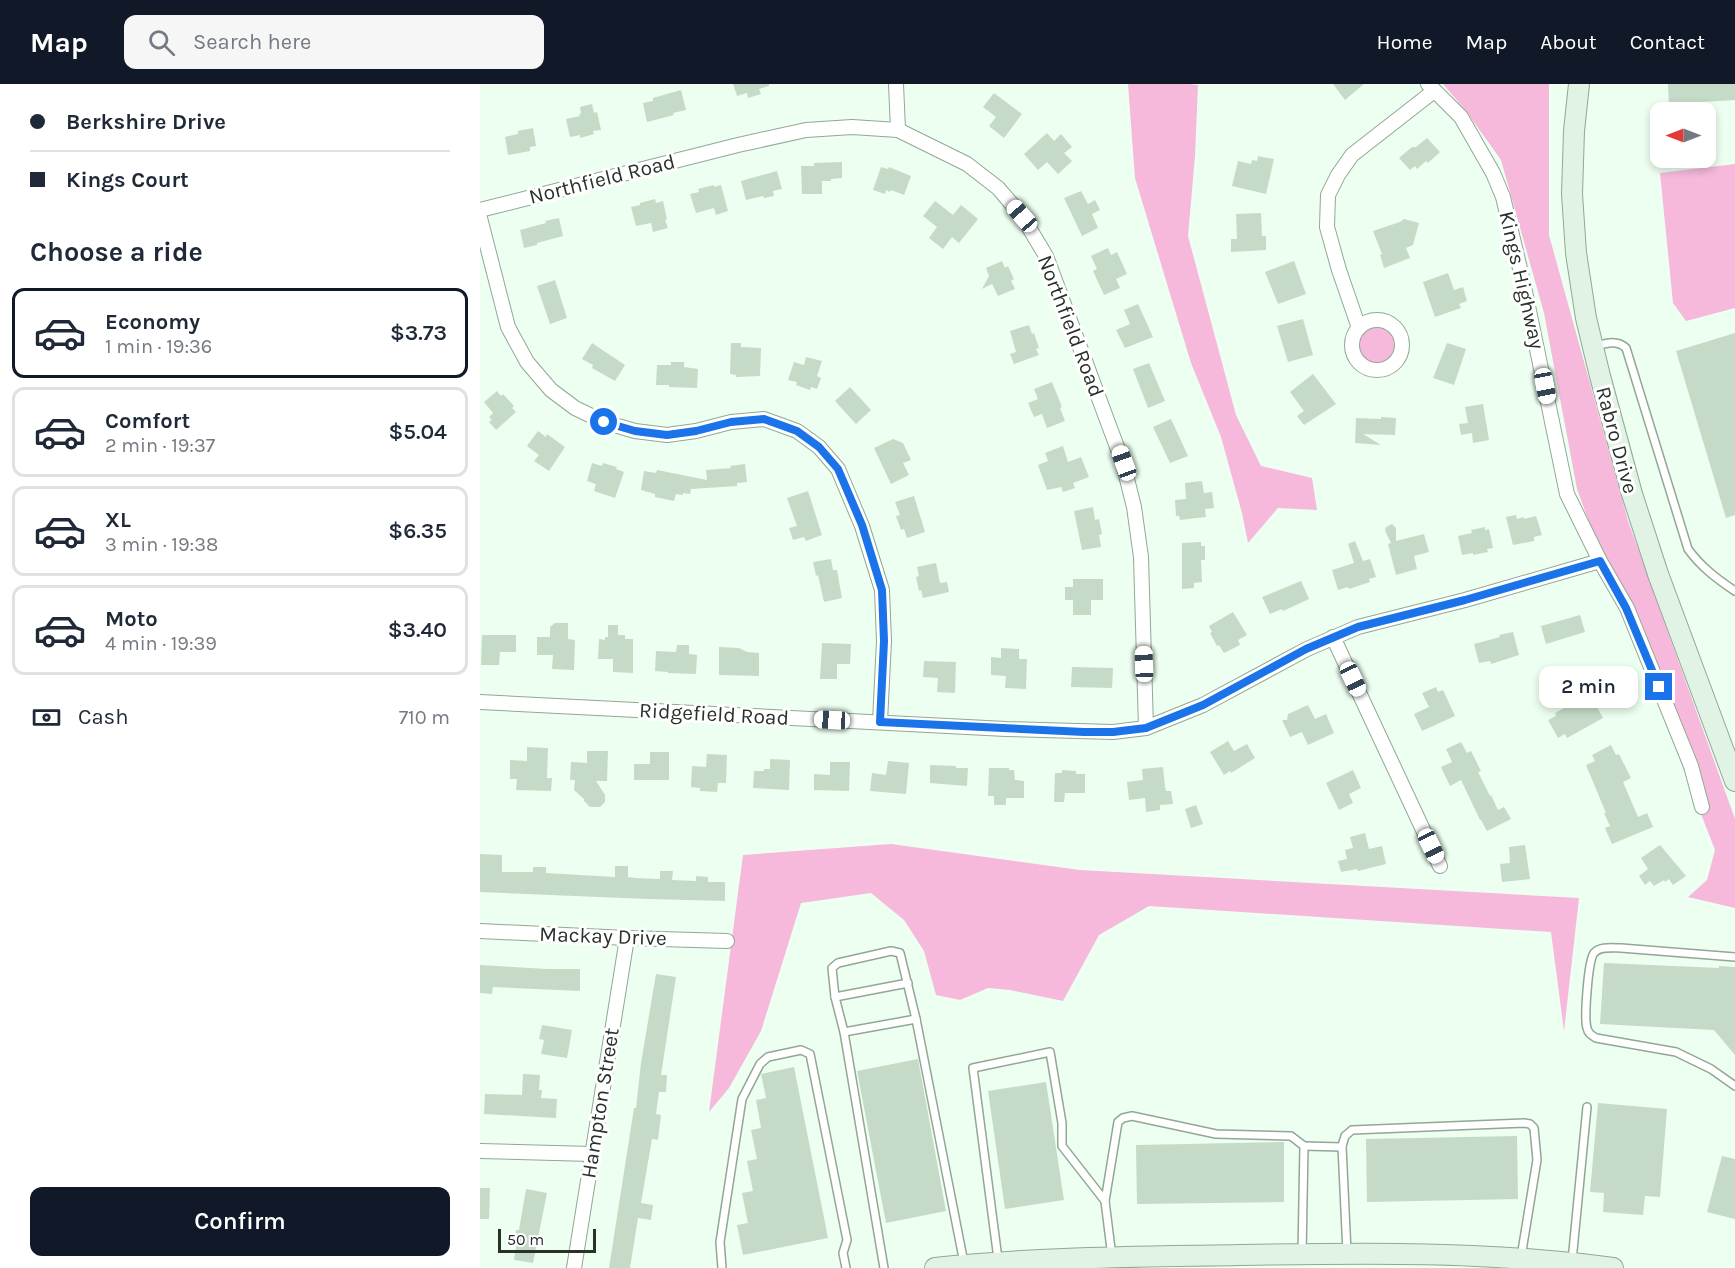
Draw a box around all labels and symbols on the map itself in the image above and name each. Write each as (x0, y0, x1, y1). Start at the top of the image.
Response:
north arrow (1650, 102, 1716, 168)
street label: Northfield Road (526, 149, 678, 209)
car (1003, 197, 1041, 235)
street label: Kings Highway (1494, 209, 1550, 352)
street label: Northfield Road (1033, 252, 1109, 400)
car (1533, 367, 1557, 405)
street label: Rabro Drive (1591, 384, 1643, 496)
route start (590, 408, 617, 435)
car (1109, 443, 1139, 483)
car (1134, 646, 1154, 682)
car (1337, 659, 1369, 699)
callout: 2 min (1539, 666, 1638, 708)
route end (1645, 673, 1672, 700)
street label: Ridgefield Road (638, 698, 790, 730)
car (814, 710, 850, 730)
car (1415, 826, 1447, 866)
street label: Mackay Drive (539, 922, 667, 950)
street label: Hampton Street (576, 1026, 624, 1180)
scale bar (498, 1226, 596, 1254)

